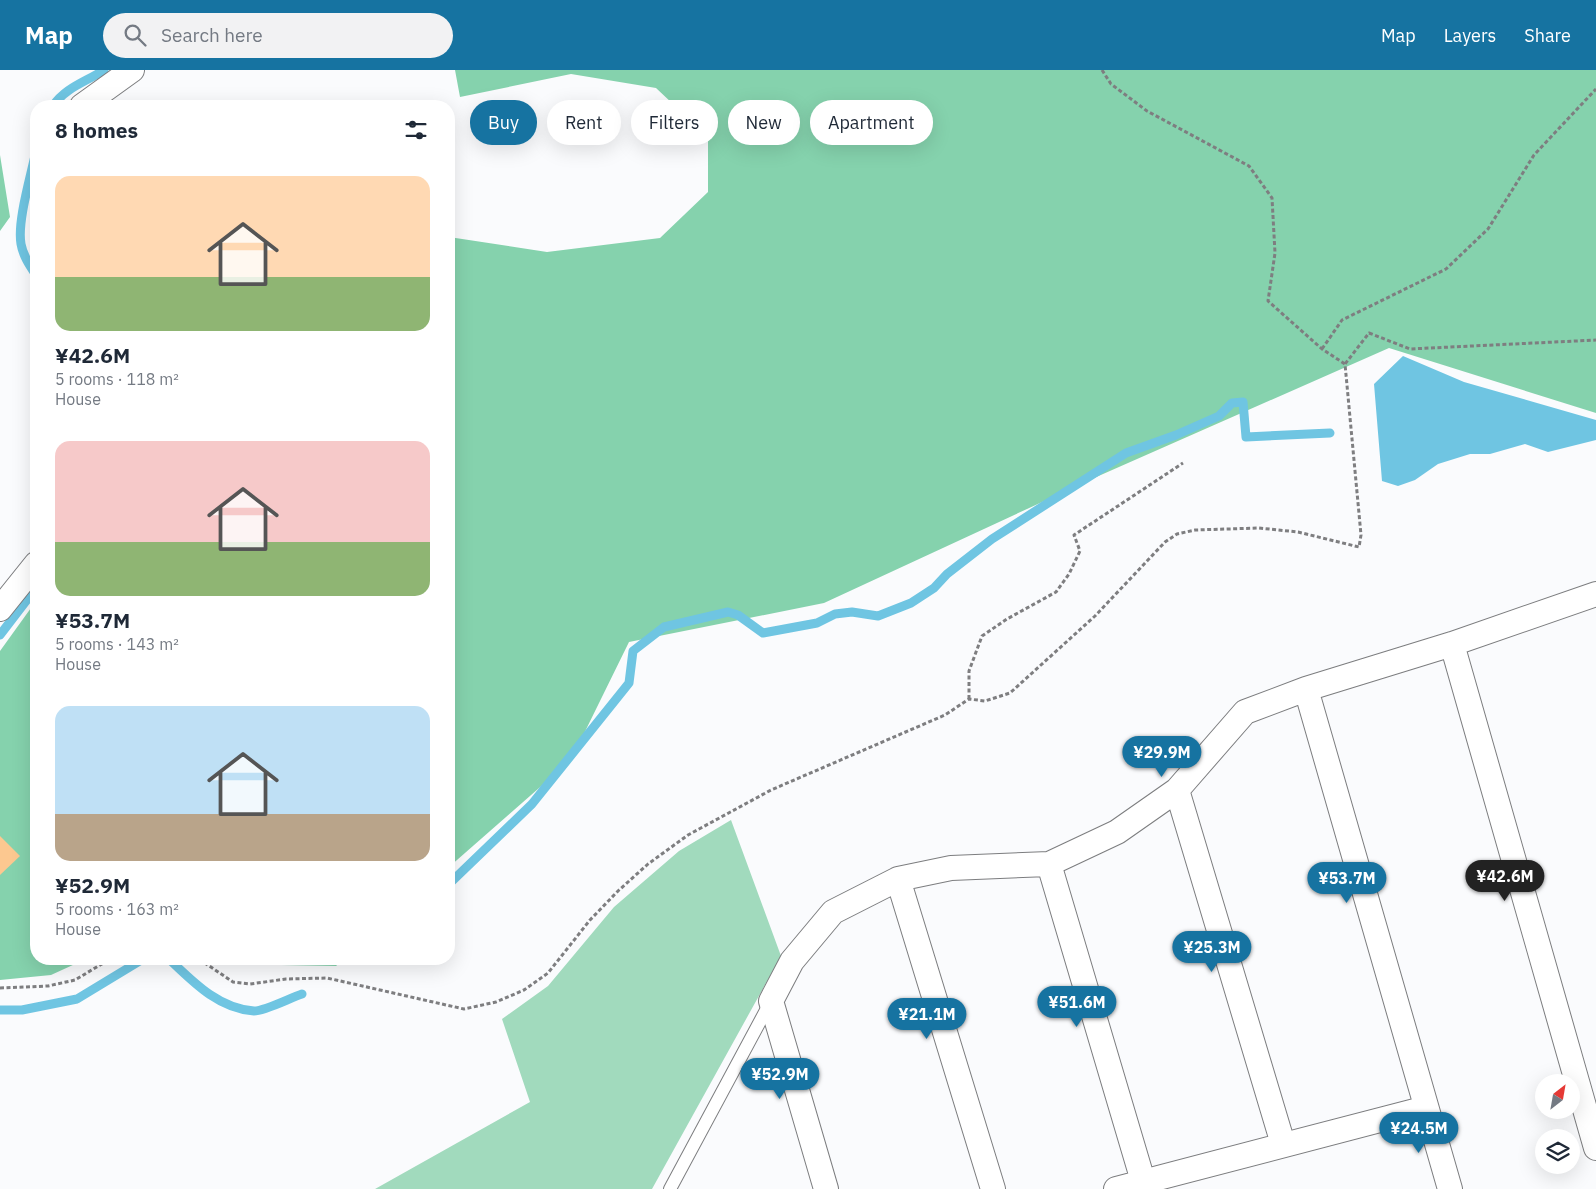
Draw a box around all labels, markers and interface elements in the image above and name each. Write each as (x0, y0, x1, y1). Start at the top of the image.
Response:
search box (103, 13, 453, 58)
text: Map (25, 19, 73, 51)
icon: search (121, 21, 149, 49)
text: Search here (161, 23, 263, 47)
text: Map (1381, 24, 1416, 47)
text: Layers (1444, 24, 1496, 47)
text: Share (1524, 24, 1571, 47)
chip: Buy (470, 100, 537, 145)
chip: Rent (547, 100, 621, 145)
chip: Filters (631, 100, 718, 145)
chip: New (728, 100, 800, 145)
chip: Apartment (810, 100, 933, 145)
text: 8 homes (55, 116, 138, 144)
icon: filters (402, 116, 430, 144)
icon: home (198, 209, 288, 299)
text: ¥42.6M (55, 341, 130, 369)
text: 5 rooms · 118 m² (55, 369, 179, 389)
text: House (55, 389, 101, 409)
icon: home (198, 474, 288, 564)
text: ¥53.7M (55, 606, 130, 634)
text: 5 rooms · 143 m² (55, 634, 179, 654)
text: House (55, 654, 101, 674)
pin: ¥29.9M (1121, 736, 1203, 778)
icon: home (198, 739, 288, 829)
text: ¥29.9M (1133, 742, 1191, 762)
pin: ¥42.6M (1464, 860, 1546, 902)
pin: ¥53.7M (1306, 862, 1388, 904)
text: ¥42.6M (1476, 866, 1534, 886)
text: ¥53.7M (1318, 868, 1376, 888)
text: ¥52.9M (55, 871, 130, 899)
text: 5 rooms · 163 m² (55, 899, 179, 919)
text: House (55, 919, 101, 939)
pin: ¥25.3M (1171, 930, 1253, 973)
text: ¥25.3M (1183, 937, 1241, 957)
pin: ¥51.6M (1036, 986, 1118, 1028)
text: ¥51.6M (1048, 992, 1106, 1012)
pin: ¥21.1M (886, 998, 968, 1040)
text: ¥21.1M (898, 1004, 956, 1024)
pin: ¥52.9M (739, 1058, 821, 1100)
text: ¥52.9M (751, 1064, 809, 1084)
north arrow (1535, 1074, 1580, 1119)
map controls (1535, 1074, 1580, 1174)
pin: ¥24.5M (1378, 1112, 1460, 1154)
text: ¥24.5M (1390, 1118, 1448, 1138)
button: layers (1535, 1129, 1580, 1174)

